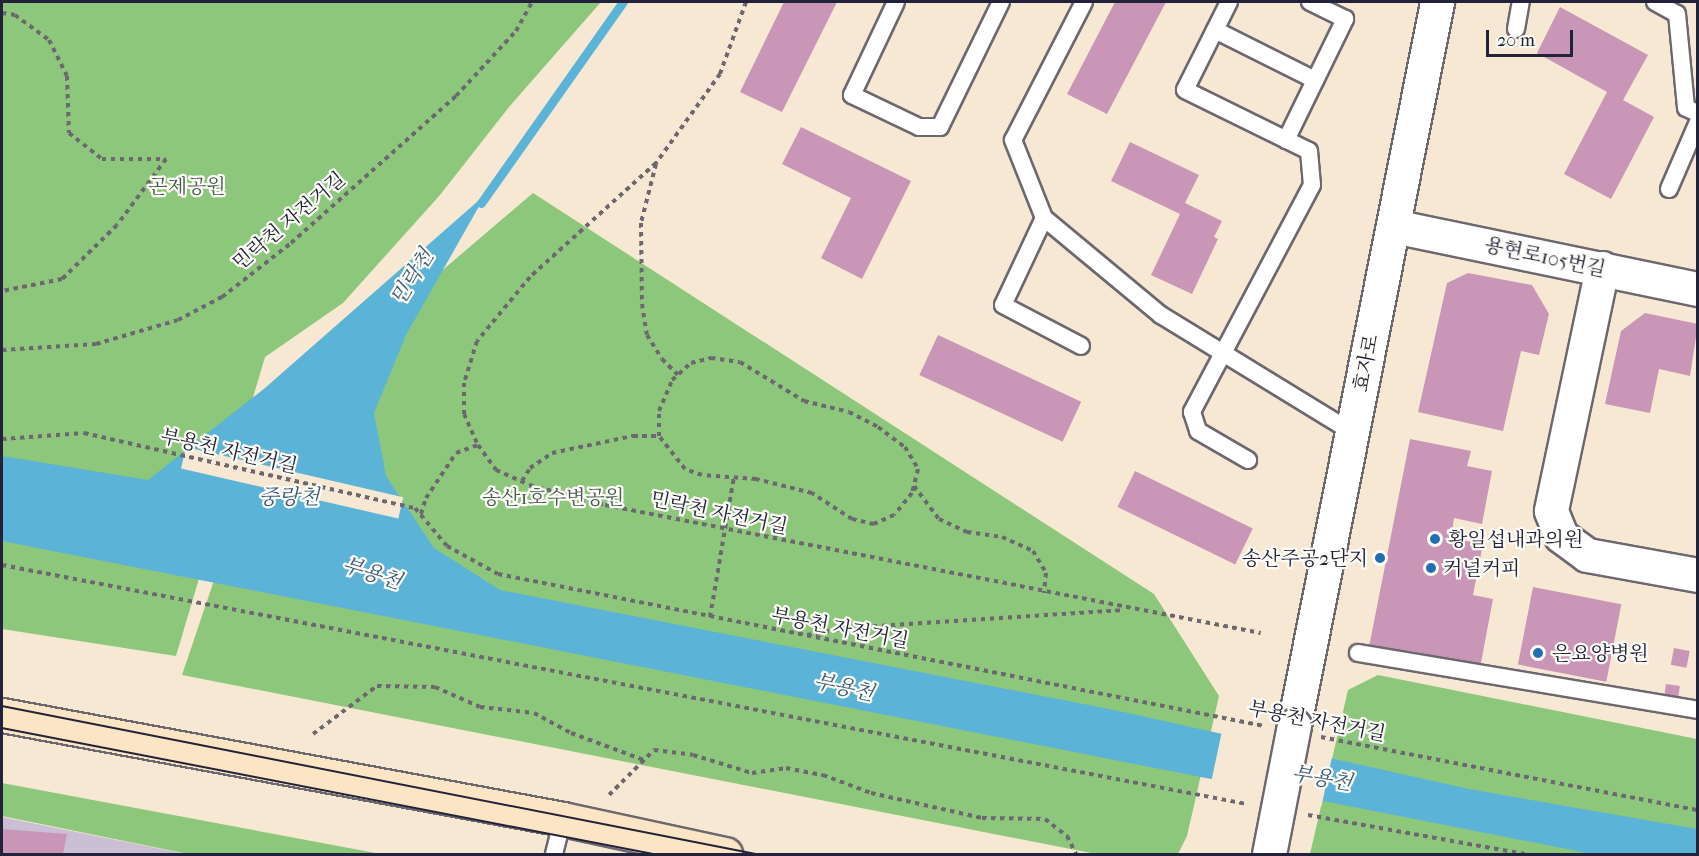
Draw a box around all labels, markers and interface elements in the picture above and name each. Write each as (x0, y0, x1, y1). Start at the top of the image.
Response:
scale bar (1489, 18, 1576, 56)
text: 20 m (1497, 30, 1535, 51)
street label: 민락천 자전거길 (228, 167, 350, 275)
park label: 곤제공원 (148, 174, 226, 198)
street label: 용현로105번길 (1482, 232, 1608, 282)
water label: 민락천 (385, 245, 439, 309)
street label: 효자로 (1349, 332, 1383, 394)
street label: 부용천 자전거길 (158, 424, 300, 478)
water label: 중랑천 (259, 484, 319, 510)
park label: 송산1호수변공원 (482, 485, 624, 509)
street label: 민락천 자전거길 (648, 487, 790, 539)
place label: 황일섭내과의원 (1448, 527, 1583, 551)
marker: 황일섭내과의원 (1426, 530, 1444, 548)
place label: 송산주공2단지 (1242, 546, 1368, 570)
marker: 송산주공2단지 (1373, 551, 1387, 565)
water label: 부용천 (339, 552, 405, 594)
place label: 커널커피 (1443, 556, 1520, 580)
marker: 커널커피 (1424, 561, 1438, 575)
street label: 부용천 자전거길 (769, 603, 911, 653)
place label: 은요양병원 (1552, 641, 1649, 665)
marker: 은요양병원 (1529, 644, 1547, 662)
water label: 부용천 (812, 668, 876, 706)
street label: 부용천 자전거길 (1246, 696, 1388, 746)
water label: 부용천 (1290, 760, 1354, 796)

